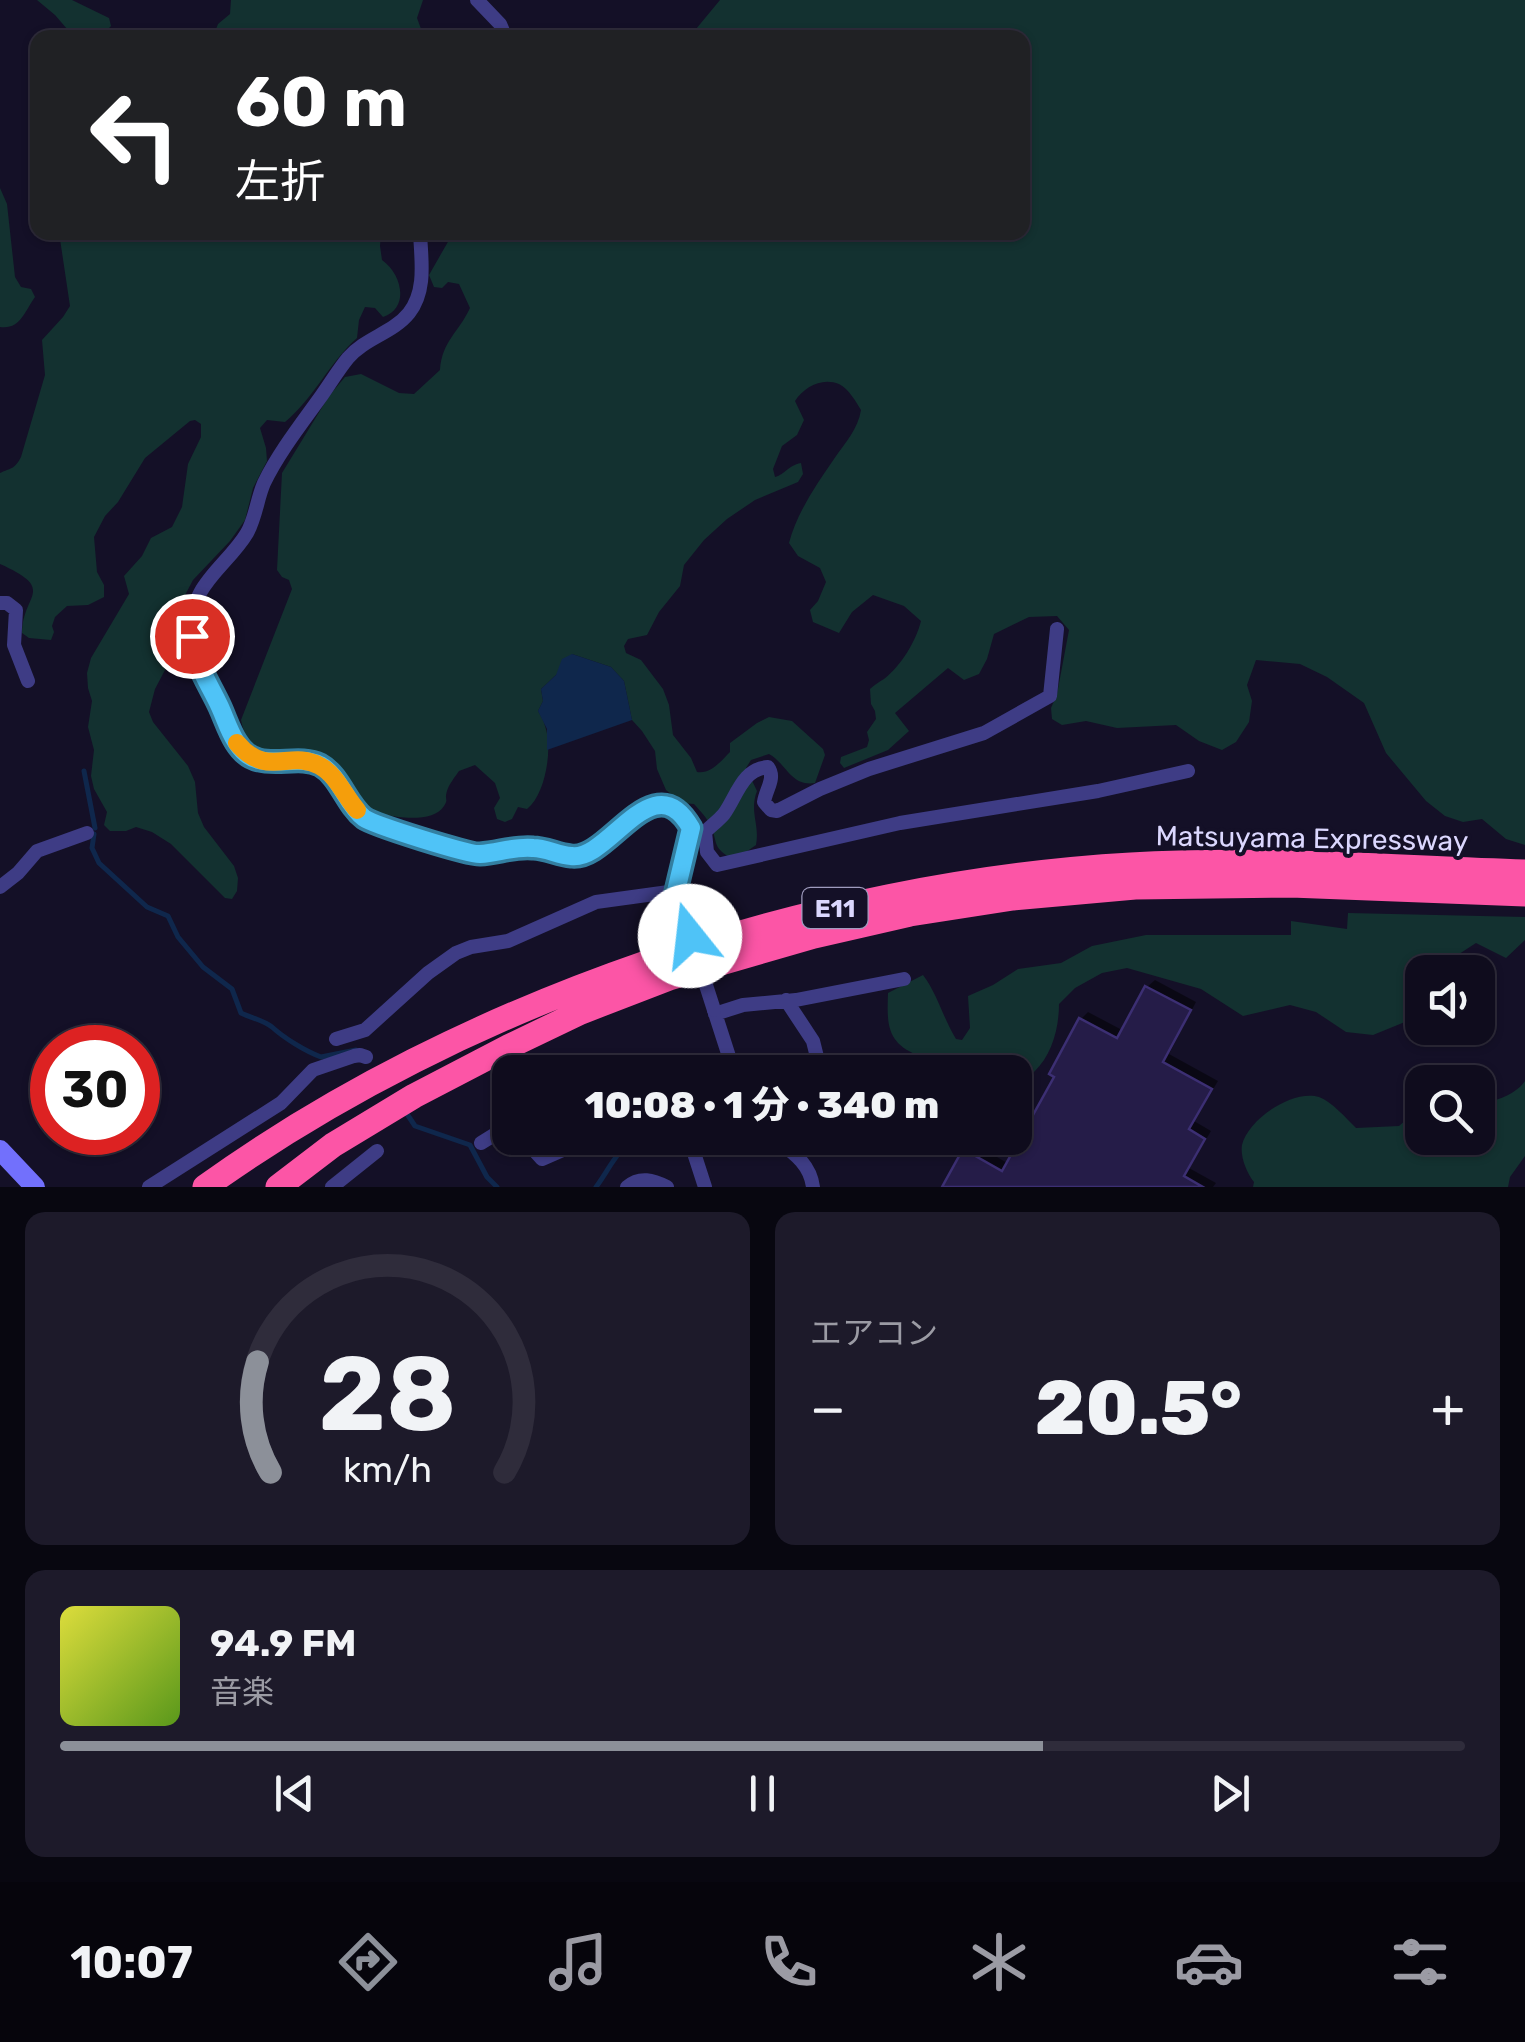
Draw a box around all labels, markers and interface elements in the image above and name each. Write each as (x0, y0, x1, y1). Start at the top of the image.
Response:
text: 60 m (235, 61, 407, 144)
icon: left (70, 70, 200, 200)
text: 左折 (235, 155, 325, 208)
pin (150, 594, 235, 679)
icon: arrive (165, 609, 220, 664)
street label: Matsuyama Expressway (1155, 819, 1469, 858)
position arrow (638, 884, 742, 988)
road number: E11 (802, 888, 868, 928)
map controls (1405, 955, 1495, 1155)
button: sound (1405, 955, 1495, 1045)
speed limit sign: 30 (30, 1025, 160, 1155)
button: search (1405, 1065, 1495, 1155)
text: 10:08 · 1 分 · 340 m (585, 1082, 939, 1128)
text: エアコン (810, 1314, 938, 1352)
text: 28 (318, 1333, 457, 1456)
text: 20.5° (1035, 1364, 1242, 1453)
text: − (810, 1376, 846, 1441)
text: + (1431, 1376, 1465, 1441)
text: km/h (343, 1449, 432, 1491)
text: 94.9 FM (210, 1620, 356, 1666)
text: 音楽 (210, 1673, 274, 1711)
icon: previous (267, 1766, 322, 1821)
icon: pause (735, 1766, 790, 1821)
icon: next (1203, 1766, 1258, 1821)
icon: directions (333, 1927, 403, 1997)
icon: music (543, 1927, 613, 1997)
icon: phone (754, 1927, 824, 1997)
icon: climate (964, 1927, 1034, 1997)
icon: car (1174, 1927, 1244, 1997)
icon: filters (1385, 1927, 1455, 1997)
text: 10:07 (70, 1936, 193, 1989)

